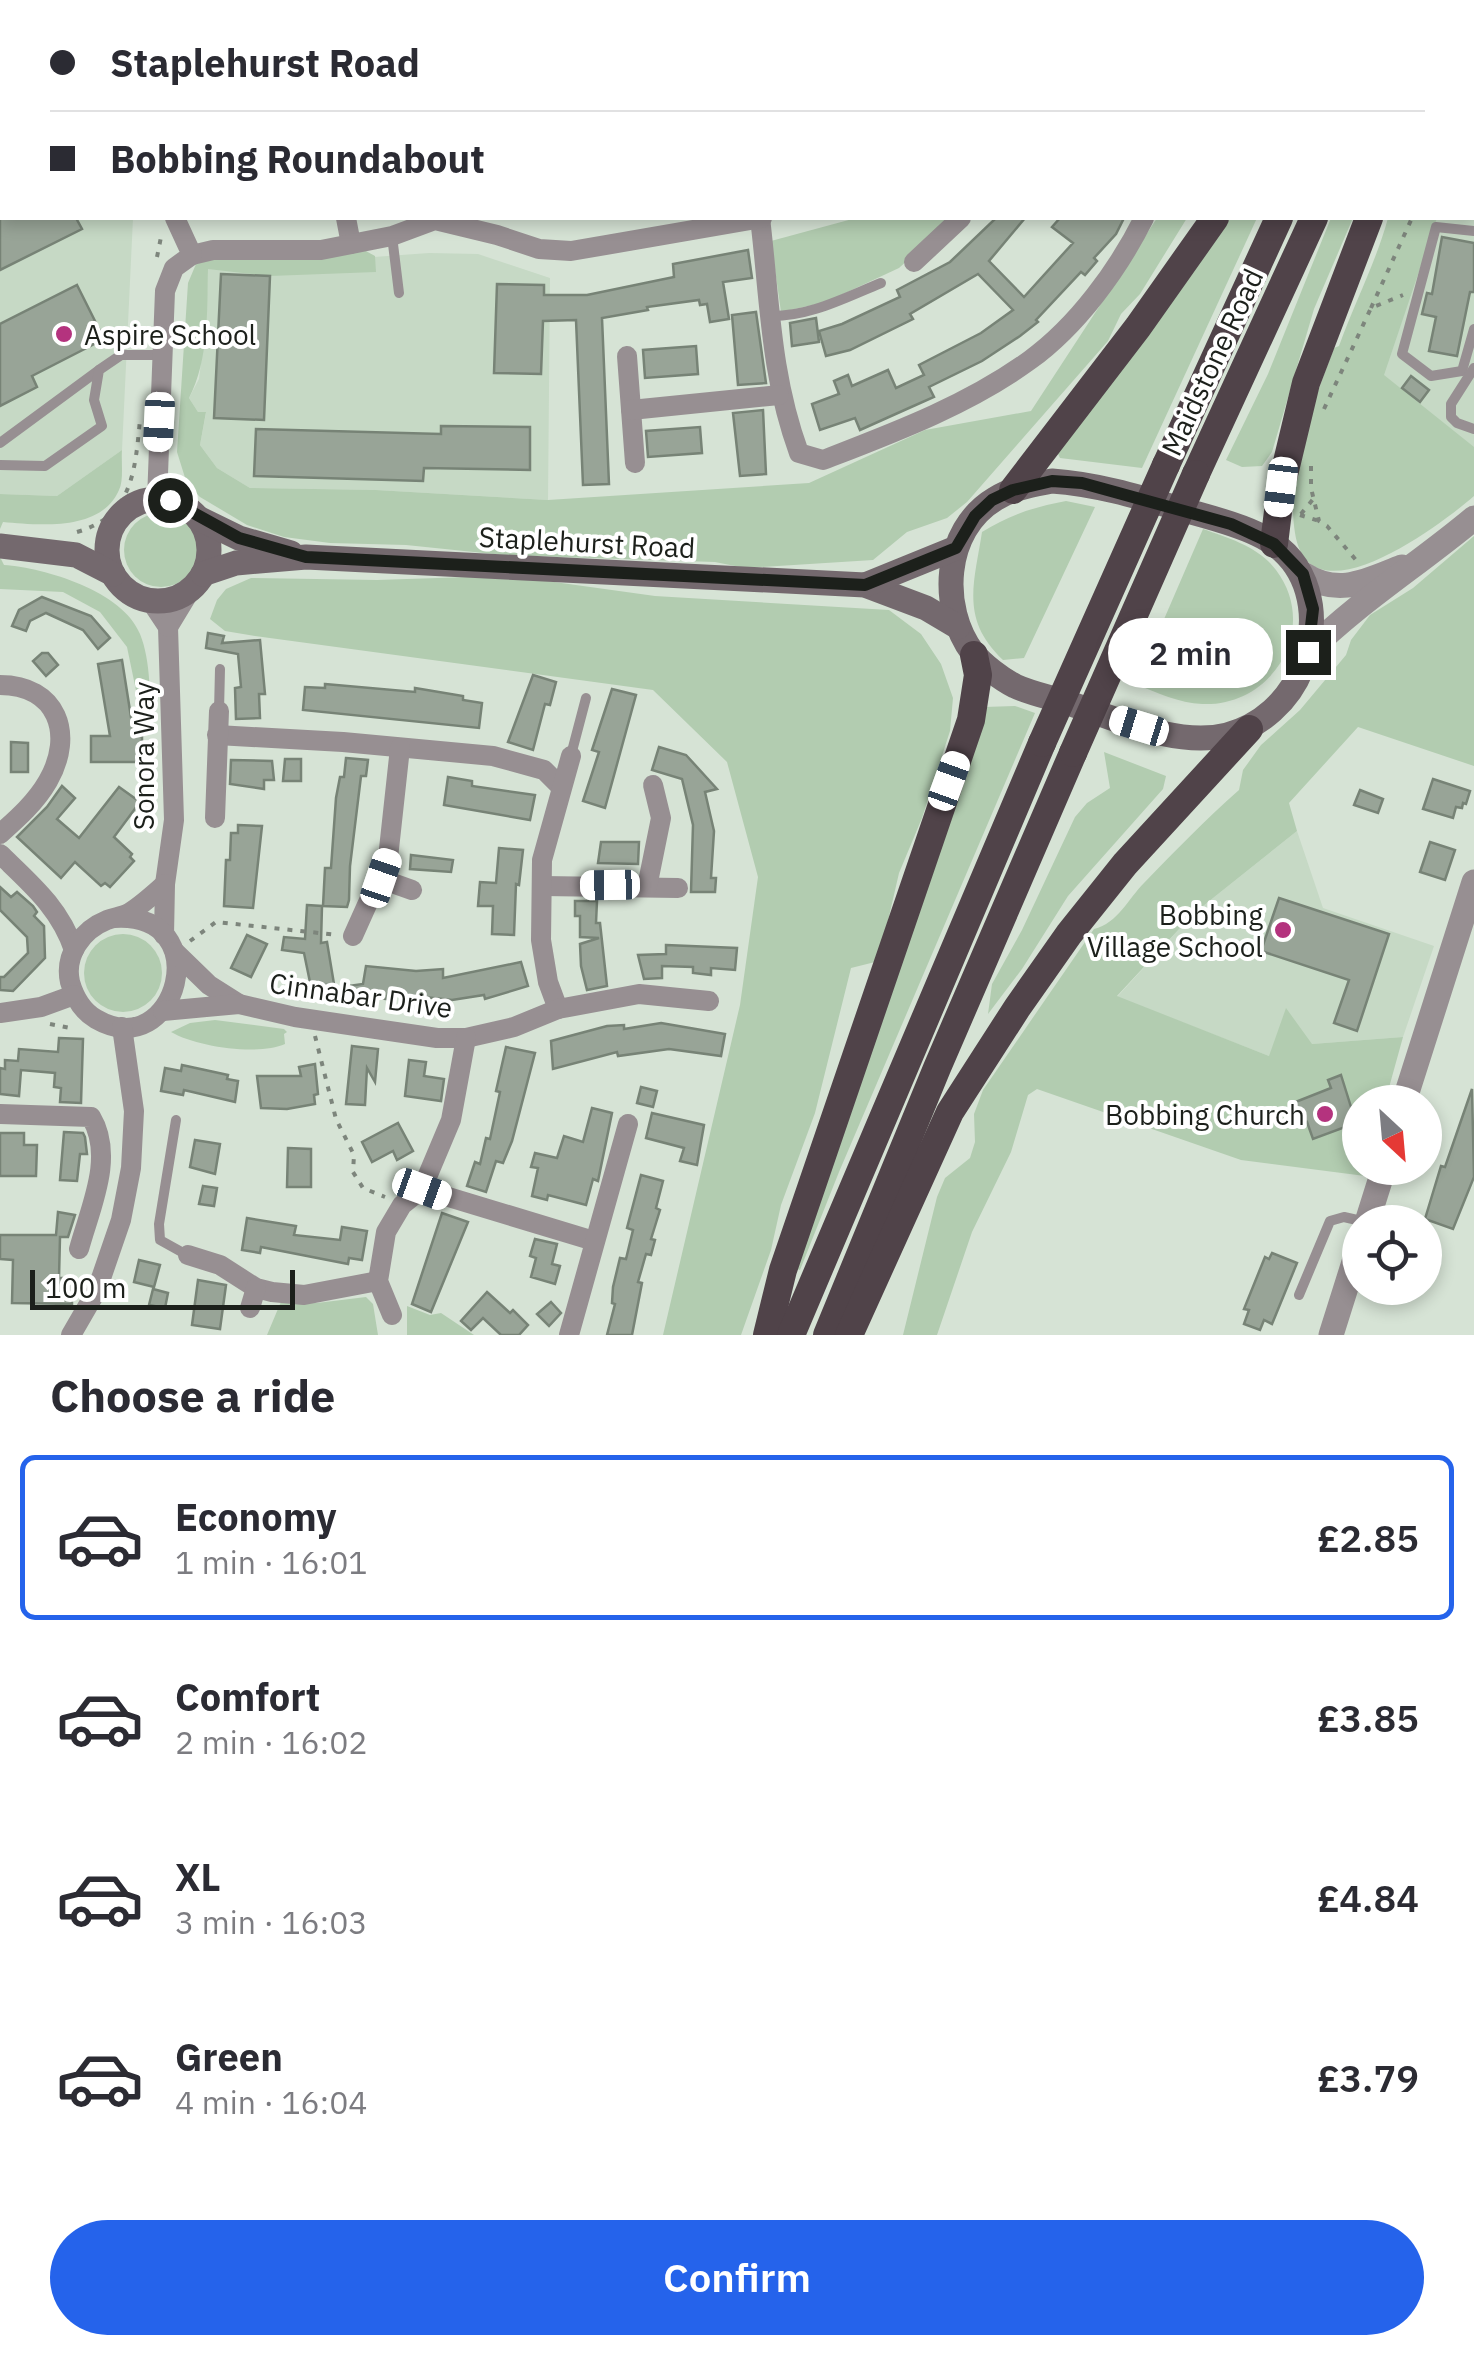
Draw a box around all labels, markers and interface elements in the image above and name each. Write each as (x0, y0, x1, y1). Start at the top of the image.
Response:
text: Staplehurst Road (110, 38, 420, 87)
text: Bobbing Roundabout (110, 134, 485, 183)
street label: Maidstone Road (1153, 263, 1271, 461)
place label: Aspire School (84, 316, 256, 353)
marker: Aspire School (53, 323, 75, 345)
car (142, 391, 176, 453)
car (1262, 455, 1300, 519)
route start (148, 478, 193, 523)
street label: Staplehurst Road (478, 518, 696, 566)
callout: 2 min (1108, 617, 1273, 687)
route end (1286, 630, 1331, 675)
text: 2 min (1149, 632, 1232, 674)
street label: Sonora Way (125, 682, 162, 830)
car (1106, 703, 1172, 749)
car (925, 748, 973, 814)
car (357, 845, 405, 911)
car (580, 869, 640, 901)
place label: Bobbing Village School (1087, 896, 1263, 965)
marker: Bobbing Village School (1272, 919, 1294, 941)
street label: Cinnabar Drive (267, 964, 455, 1026)
north arrow (1342, 1085, 1442, 1185)
map controls (1342, 1085, 1442, 1305)
place label: Bobbing Church (1105, 1096, 1305, 1133)
marker: Bobbing Church (1314, 1103, 1336, 1125)
car (389, 1165, 455, 1213)
button: locate (1342, 1205, 1442, 1305)
scale bar (30, 1265, 295, 1310)
text: 100 m (45, 1269, 126, 1306)
text: Choose a ride (50, 1366, 335, 1424)
text: Economy (175, 1492, 337, 1541)
icon: car (55, 1493, 145, 1583)
text: £2.85 (1317, 1513, 1419, 1562)
text: 1 min · 16:01 (175, 1541, 368, 1583)
text: Comfort (175, 1672, 320, 1721)
icon: car (55, 1673, 145, 1763)
text: £3.85 (1317, 1693, 1419, 1742)
text: 2 min · 16:02 (175, 1721, 368, 1763)
text: XL (175, 1852, 221, 1901)
icon: car (55, 1853, 145, 1943)
text: £4.84 (1317, 1873, 1419, 1922)
text: 3 min · 16:03 (175, 1901, 368, 1943)
text: Green (175, 2032, 283, 2081)
icon: car (55, 2033, 145, 2123)
text: £3.79 (1317, 2053, 1419, 2102)
text: 4 min · 16:04 (175, 2081, 368, 2123)
button: Confirm (50, 2220, 1424, 2335)

